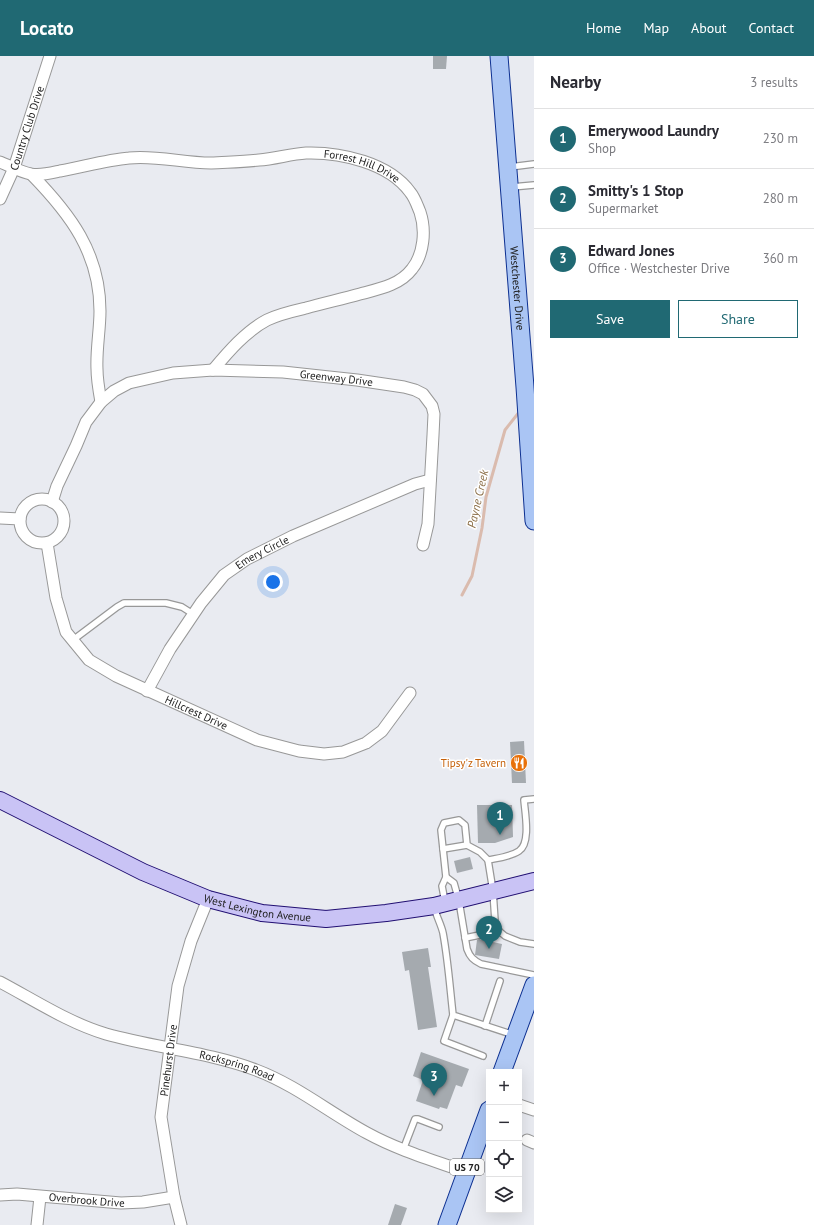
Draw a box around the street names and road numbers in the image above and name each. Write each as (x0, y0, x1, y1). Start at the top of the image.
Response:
street label: Country Club Drive (7, 84, 47, 172)
street label: Forrest Hill Drive (323, 146, 403, 186)
street label: Westchester Drive (507, 246, 528, 331)
street label: Greenway Drive (299, 367, 374, 389)
street label: Emery Circle (232, 532, 291, 572)
street label: Hillcrest Drive (163, 692, 230, 733)
street label: West Lexington Avenue (202, 891, 312, 925)
street label: Pinehurst Drive (157, 1023, 180, 1097)
street label: Rockspring Road (198, 1047, 277, 1084)
road number: US 70 (450, 1159, 484, 1175)
street label: Overbrook Drive (48, 1190, 125, 1210)

